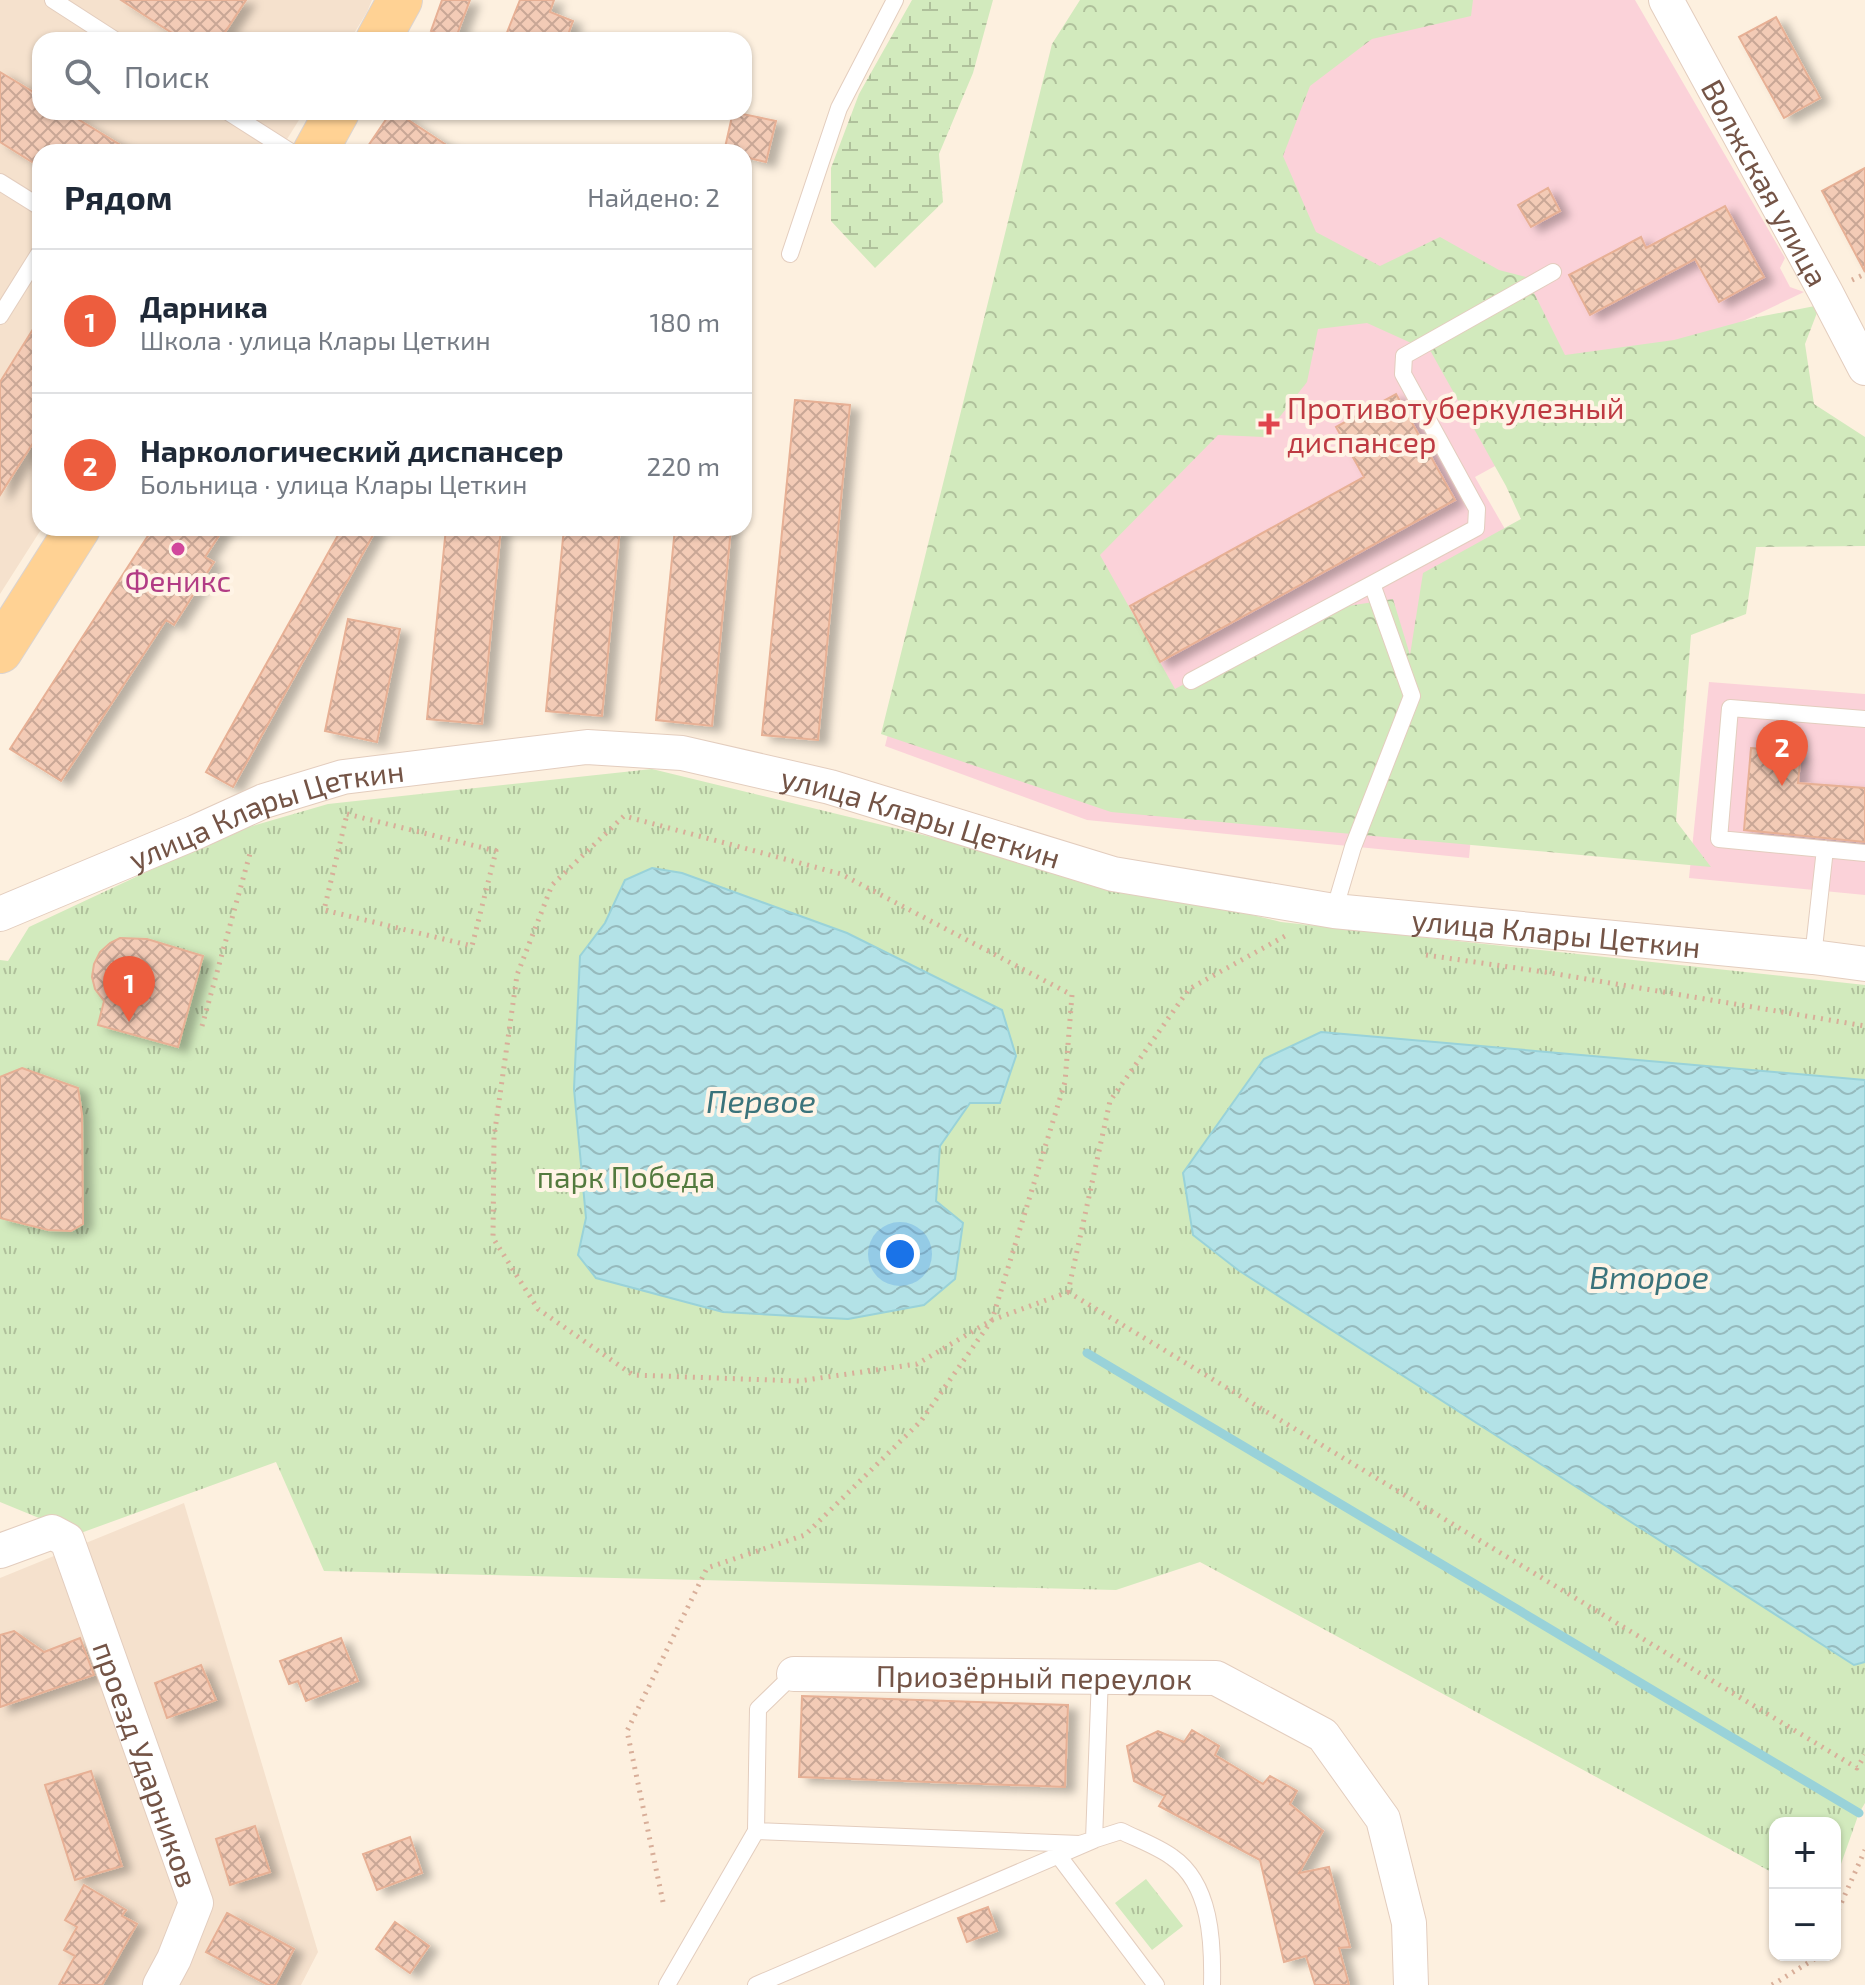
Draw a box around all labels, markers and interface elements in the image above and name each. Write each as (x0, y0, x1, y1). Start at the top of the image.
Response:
search box (32, 32, 752, 120)
icon: search (60, 54, 104, 98)
text: Поиск (124, 58, 210, 94)
street label: Волжская улица (1695, 73, 1837, 292)
text: Рядом (64, 176, 172, 217)
text: Найдено: 2 (587, 181, 720, 212)
text: Дарника (140, 288, 268, 324)
text: 1 (84, 306, 96, 337)
text: 180 m (650, 306, 720, 337)
text: Школа · улица Клары Цеткин (140, 324, 491, 355)
place label: Противотуберкулезный диспансер (1287, 389, 1624, 459)
marker: Противотуберкулезный диспансер (1258, 413, 1280, 435)
text: Наркологический диспансер (140, 432, 564, 468)
text: 2 (82, 450, 98, 481)
text: 220 m (647, 450, 720, 481)
text: Больница · улица Клары Цеткин (140, 468, 527, 499)
marker: Феникс (169, 540, 187, 558)
place label: Феникс (125, 562, 231, 598)
pin: 2 (1756, 720, 1808, 786)
street label: улица Клары Цеткин (123, 752, 406, 877)
street label: улица Клары Цеткин (777, 758, 1065, 875)
street label: улица Клары Цеткин (1410, 901, 1702, 964)
pin: 1 (103, 956, 155, 1022)
water label: Первое (706, 1081, 816, 1119)
park label: парк Победa (537, 1158, 715, 1194)
your location (880, 1234, 920, 1274)
water label: Второе (1589, 1257, 1709, 1295)
street label: проезд Ударников (86, 1636, 207, 1892)
street label: Приозёрный переулок (876, 1657, 1192, 1696)
map controls (1769, 1817, 1841, 1961)
button: + (1769, 1817, 1841, 1889)
button: − (1769, 1889, 1841, 1961)

